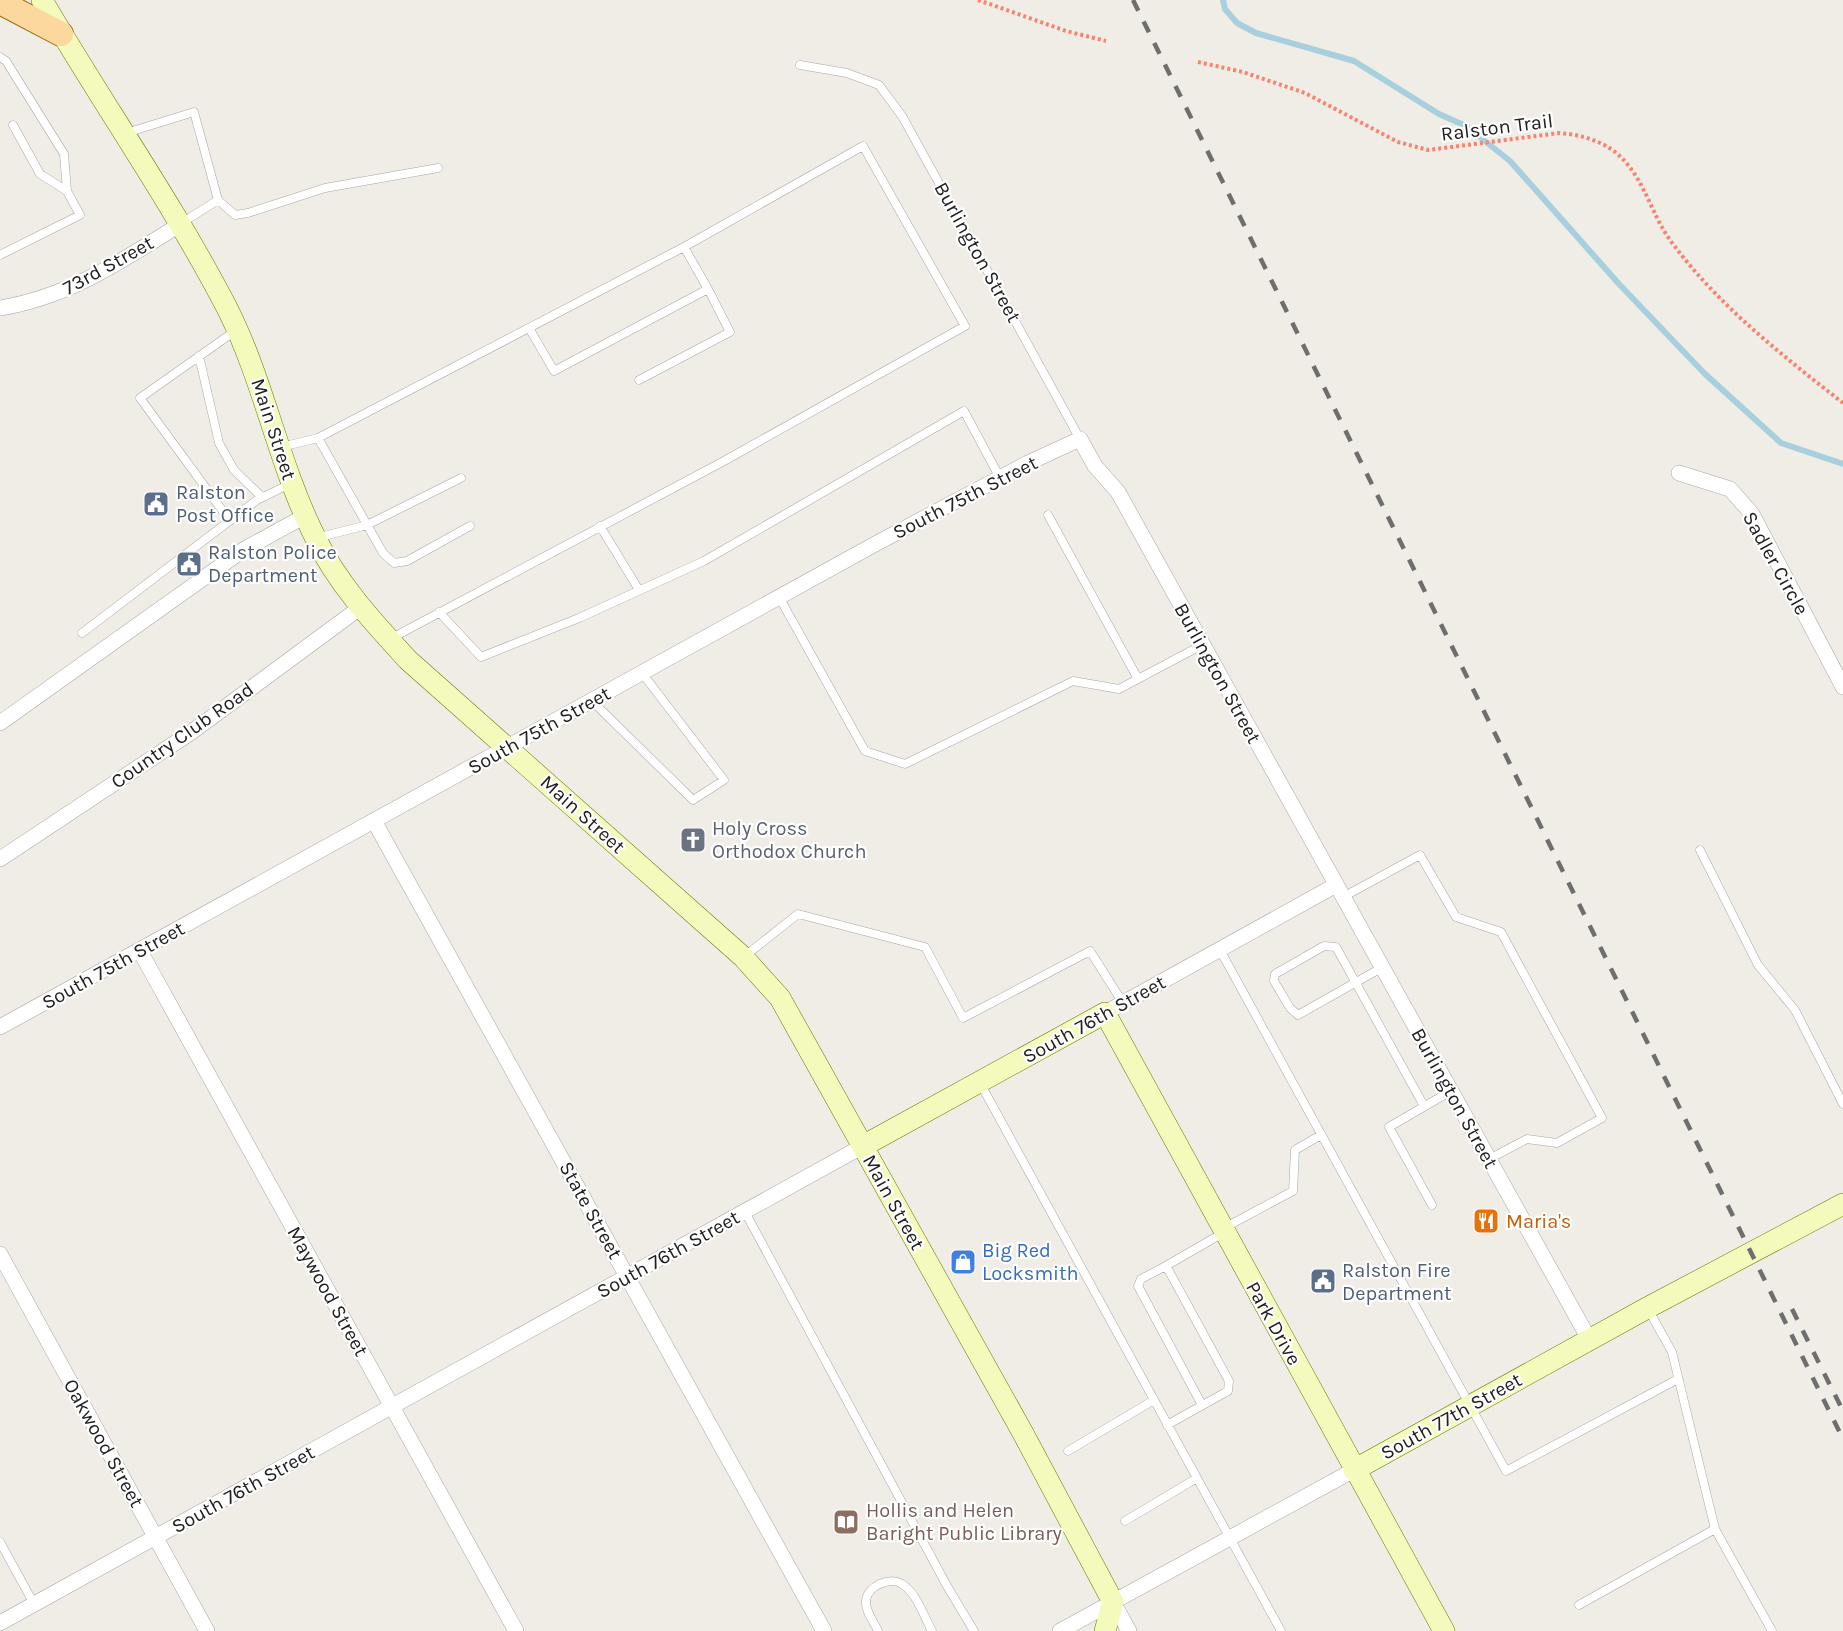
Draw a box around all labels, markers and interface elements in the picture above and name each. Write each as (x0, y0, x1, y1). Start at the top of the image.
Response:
street label: Ralston Trail (1440, 109, 1555, 146)
street label: Burlington Street (929, 178, 1026, 327)
street label: 73rd Street (59, 231, 158, 300)
street label: Main Street (246, 375, 301, 483)
street label: South 75th Street (889, 451, 1042, 544)
place label: Ralston Post Office (176, 481, 274, 527)
public building icon: Ralston Post Office (141, 489, 171, 519)
street label: Sadler Circle (1738, 508, 1813, 619)
place label: Ralston Police Department (208, 541, 337, 587)
public building icon: Ralston Police Department (174, 549, 204, 579)
street label: Burlington Street (1169, 599, 1266, 748)
street label: Country Club Road (107, 678, 258, 793)
street label: South 75th Street (464, 682, 615, 779)
street label: Main Street (536, 770, 630, 859)
place label: Holy Cross Orthodox Church (712, 817, 866, 863)
church icon: Holy Cross Orthodox Church (678, 825, 708, 855)
street label: South 75th Street (38, 917, 189, 1014)
street label: South 76th Street (1019, 970, 1170, 1068)
street label: Burlington Street (1406, 1024, 1503, 1173)
street label: Main Street (858, 1150, 929, 1254)
street label: State Street (554, 1157, 627, 1263)
street label: South 76th Street (593, 1205, 744, 1303)
restaurant icon: Maria's (1471, 1206, 1501, 1236)
place label: Maria's (1506, 1210, 1571, 1233)
street label: Maywood Street (282, 1222, 373, 1361)
place label: Big Red Locksmith (982, 1239, 1079, 1285)
shop icon: Big Red Locksmith (948, 1247, 978, 1277)
place label: Ralston Fire Department (1342, 1259, 1452, 1305)
public building icon: Ralston Fire Department (1308, 1266, 1338, 1296)
street label: Park Drive (1241, 1277, 1306, 1369)
street label: South 77th Street (1377, 1368, 1526, 1465)
street label: Oakwood Street (59, 1375, 149, 1512)
street label: South 76th Street (168, 1440, 319, 1538)
place label: Hollis and Helen Baright Public Library (866, 1499, 1062, 1545)
library icon: Hollis and Helen Baright Public Library (831, 1507, 861, 1537)

